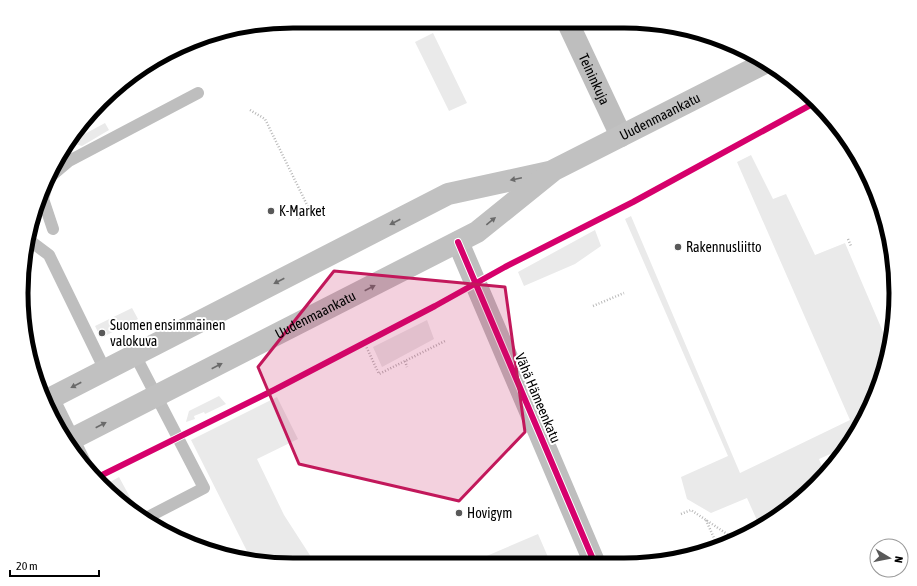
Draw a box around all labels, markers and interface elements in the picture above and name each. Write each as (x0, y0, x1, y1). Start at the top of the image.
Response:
street label: Teininkuja (576, 51, 613, 107)
street label: Uudenmaankatu (617, 89, 703, 143)
one-way arrow (510, 176, 522, 182)
place label: K-Market (279, 203, 326, 219)
marker: K-Market (266, 206, 276, 216)
one-way arrow (485, 217, 496, 225)
one-way arrow (389, 219, 401, 225)
place label: Rakennusliitto (686, 239, 762, 255)
marker: Rakennusliitto (673, 242, 683, 252)
one-way arrow (273, 278, 285, 284)
one-way arrow (364, 284, 376, 291)
street label: Uudenmaankatu (272, 287, 358, 342)
place label: Suomen ensimmäinen valokuva (110, 317, 226, 349)
marker: Suomen ensimmäinen valokuva (97, 328, 107, 338)
street label: Vähä Hämeenkatu (512, 351, 564, 445)
one-way arrow (211, 363, 222, 369)
one-way arrow (70, 382, 82, 388)
one-way arrow (95, 422, 107, 428)
place label: Hovigym (467, 505, 512, 521)
marker: Hovigym (454, 508, 464, 518)
north arrow (869, 538, 909, 578)
scale bar (10, 552, 99, 578)
text: N (892, 555, 905, 564)
text: 20 m (16, 559, 38, 573)

